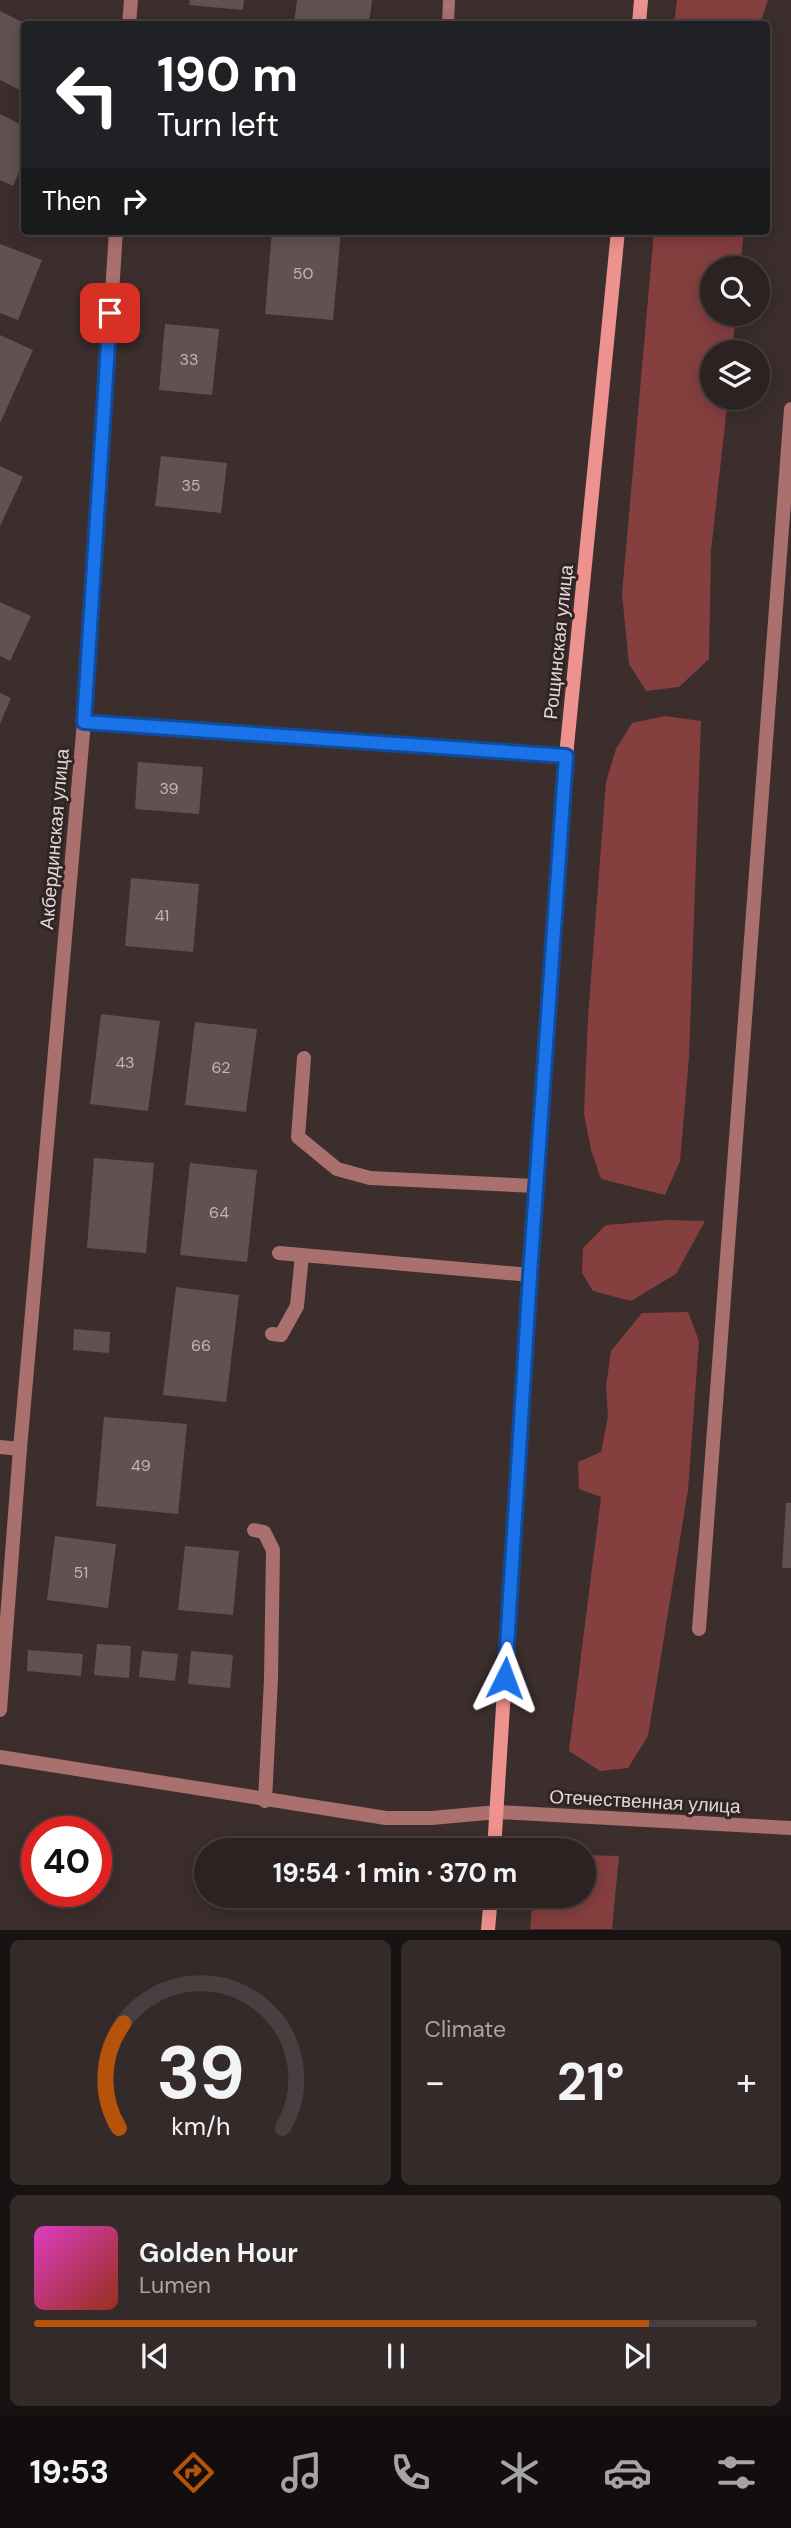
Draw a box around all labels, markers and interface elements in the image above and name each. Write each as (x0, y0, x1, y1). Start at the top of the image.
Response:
text: 190 m (157, 42, 298, 106)
icon: left (42, 49, 133, 140)
text: Turn left (157, 104, 279, 146)
icon: right (115, 182, 153, 220)
text: Then (42, 184, 101, 218)
map controls (700, 256, 770, 410)
button: search (700, 256, 770, 326)
house number: 50 (293, 263, 313, 284)
pin (80, 283, 140, 343)
icon: arrive (91, 294, 129, 332)
button: layers (700, 340, 770, 410)
house number: 33 (180, 349, 198, 370)
house number: 35 (181, 475, 201, 496)
street label: Рощинская улица (538, 563, 579, 721)
street label: Акбердинская улица (34, 747, 75, 930)
house number: 39 (159, 778, 179, 799)
house number: 41 (155, 905, 169, 926)
house number: 43 (115, 1052, 135, 1073)
house number: 62 (212, 1057, 230, 1078)
house number: 64 (209, 1202, 229, 1223)
house number: 66 (191, 1335, 211, 1356)
house number: 49 (131, 1455, 151, 1476)
house number: 51 (74, 1562, 88, 1583)
position arrow (468, 1641, 542, 1715)
street label: Отечественная улица (549, 1784, 742, 1819)
speed limit sign: 40 (21, 1816, 112, 1907)
text: 19:54 · 1 min · 370 m (273, 1856, 517, 1890)
text: Climate (425, 2014, 506, 2044)
text: 39 (156, 2027, 244, 2122)
text: 21° (557, 2048, 625, 2116)
text: − (425, 2057, 445, 2107)
text: + (736, 2057, 757, 2107)
text: km/h (171, 2110, 230, 2143)
text: Golden Hour (139, 2236, 298, 2270)
text: Lumen (139, 2270, 211, 2300)
icon: previous (136, 2337, 174, 2375)
icon: pause (377, 2337, 415, 2375)
icon: next (618, 2337, 656, 2375)
icon: directions (169, 2448, 218, 2497)
icon: music (277, 2448, 326, 2497)
icon: phone (386, 2448, 435, 2497)
icon: climate (495, 2448, 544, 2497)
icon: car (603, 2448, 652, 2497)
icon: filters (712, 2448, 761, 2497)
text: 19:53 (30, 2451, 109, 2493)

